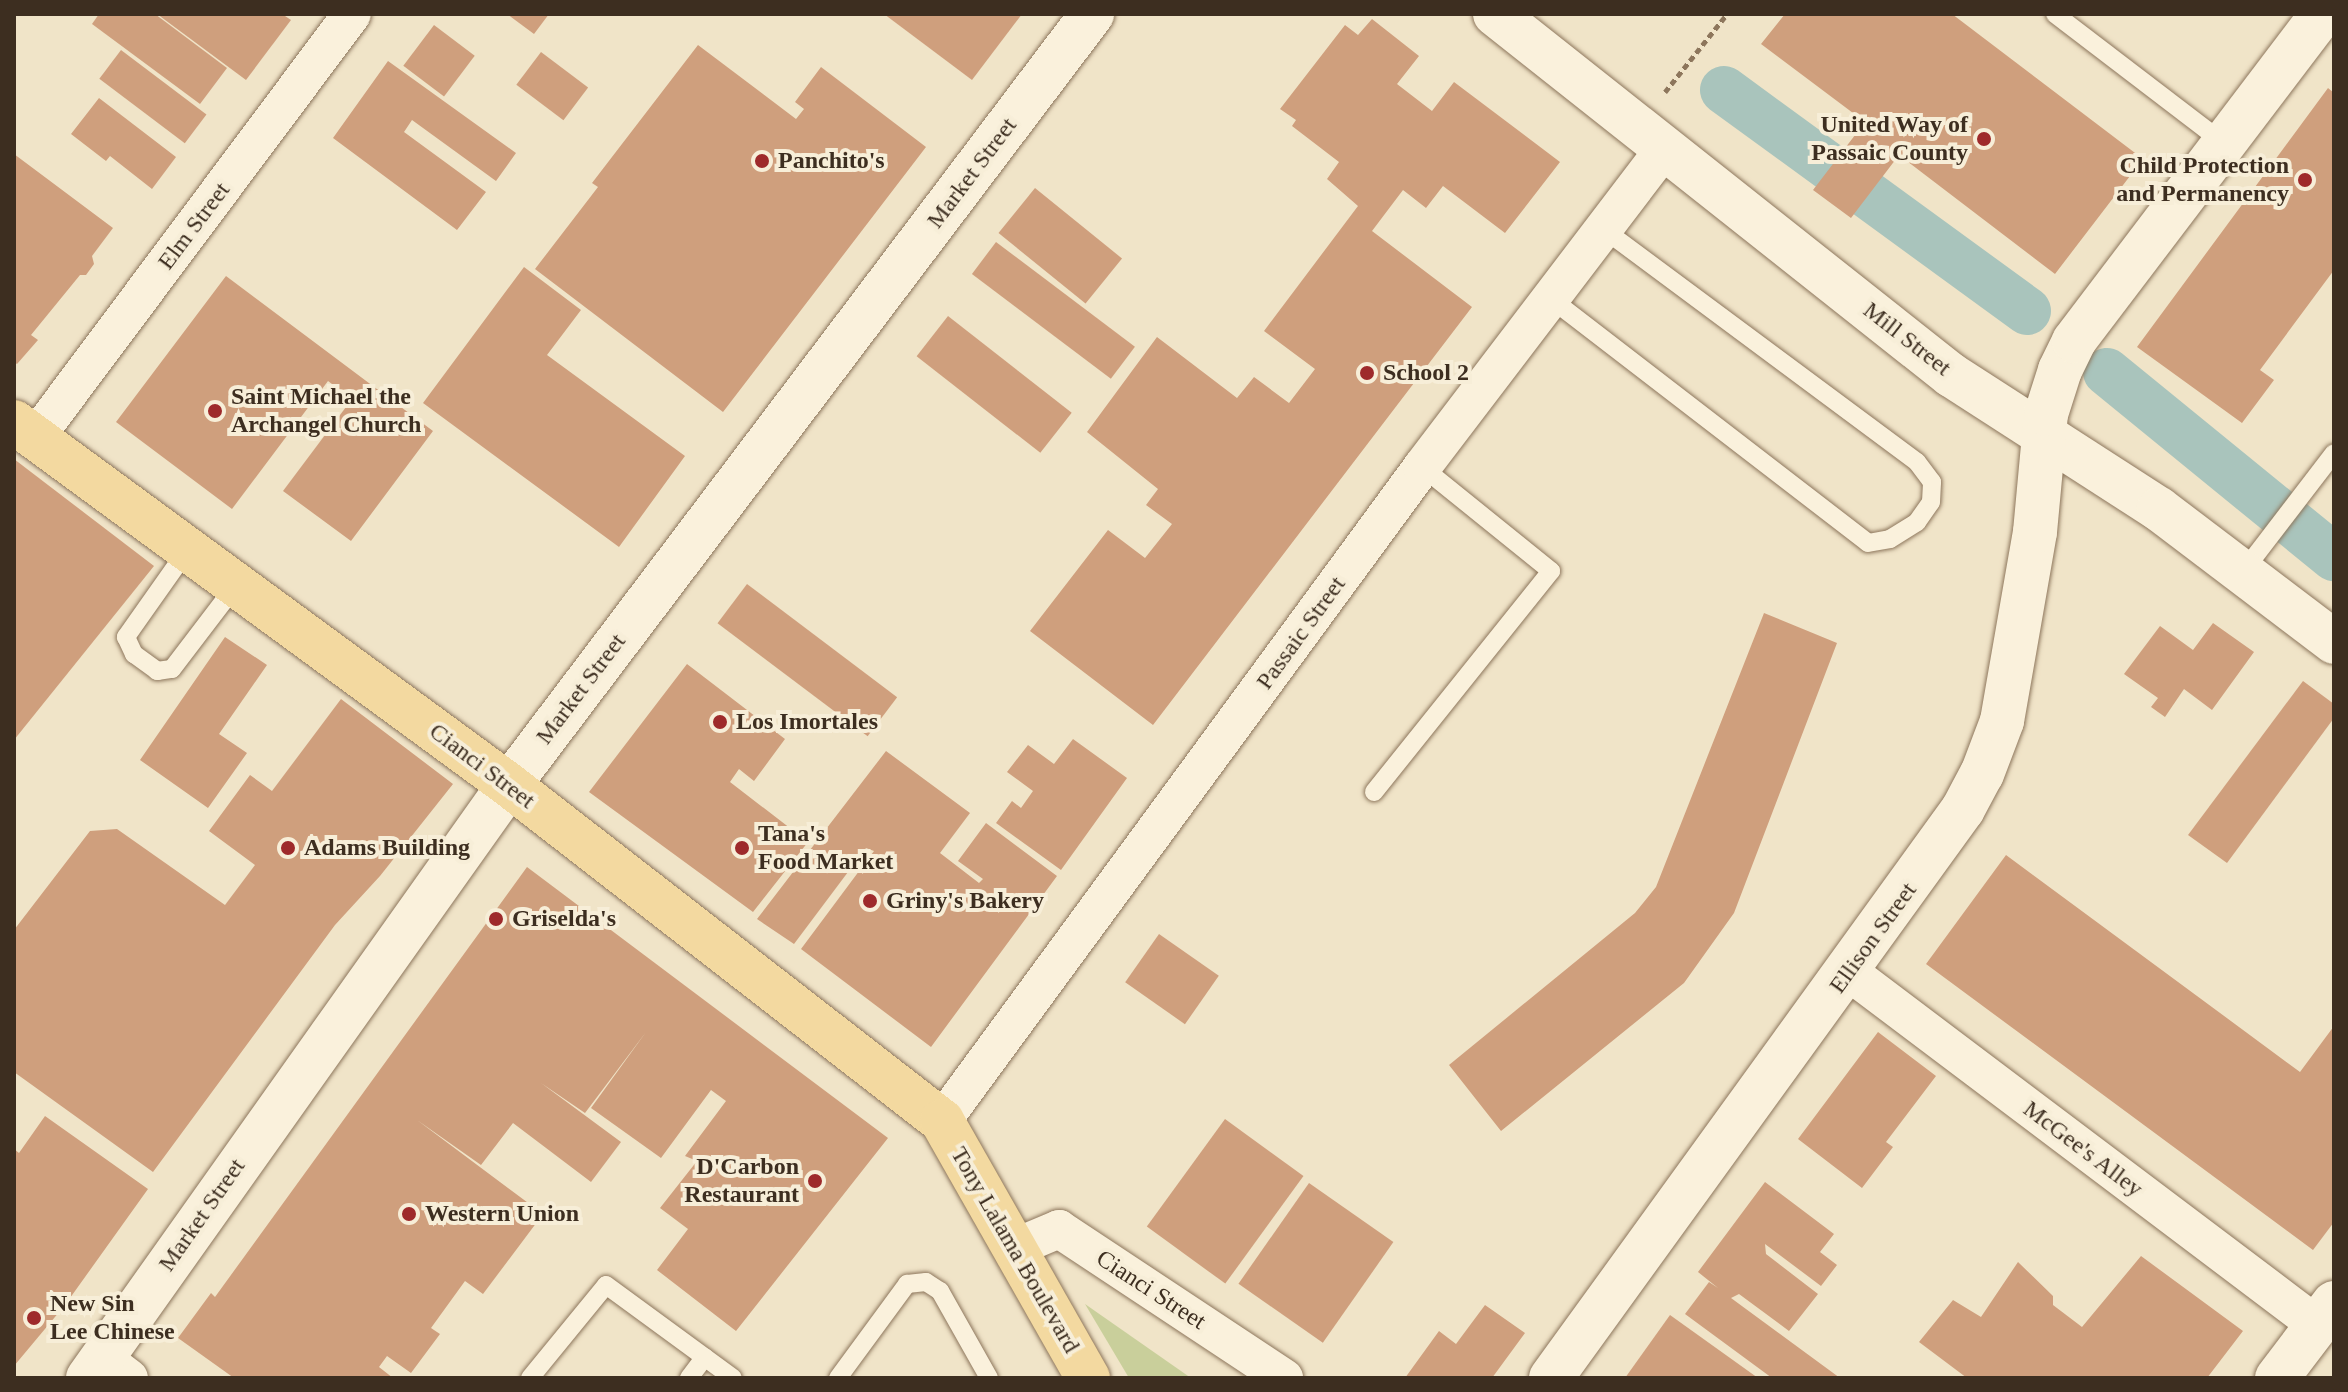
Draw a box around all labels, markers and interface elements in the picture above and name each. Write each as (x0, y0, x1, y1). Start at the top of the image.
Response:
place label: United Way of Passaic County (1811, 111, 1968, 167)
street label: Market Street (921, 112, 1023, 234)
marker: United Way of Passaic County (1975, 130, 1993, 148)
place label: Panchito's (778, 147, 885, 175)
marker: Panchito's (753, 152, 771, 170)
place label: Child Protection and Permanency (2116, 152, 2289, 208)
marker: Child Protection and Permanency (2296, 171, 2314, 189)
street label: Elm Street (152, 177, 236, 275)
street label: Mill Street (1857, 296, 1957, 382)
place label: School 2 (1383, 359, 1469, 387)
marker: School 2 (1358, 364, 1376, 382)
place label: Saint Michael the Archangel Church (231, 383, 421, 439)
marker: Saint Michael the Archangel Church (206, 402, 224, 420)
street label: Passaic Street (1250, 571, 1352, 695)
street label: Market Street (530, 628, 632, 750)
place label: Los Imortales (736, 708, 878, 736)
marker: Los Imortales (711, 713, 729, 731)
street label: Cianci Street (424, 717, 540, 815)
place label: Tana's Food Market (758, 820, 893, 876)
place label: Adams Building (304, 834, 470, 862)
marker: Adams Building (279, 839, 297, 857)
marker: Tana's Food Market (733, 839, 751, 857)
street label: Ellison Street (1823, 877, 1923, 999)
place label: Griny's Bakery (886, 887, 1044, 915)
marker: Griny's Bakery (861, 892, 879, 910)
place label: Griselda's (512, 905, 616, 933)
marker: Griselda's (487, 910, 505, 928)
street label: McGee's Alley (2017, 1094, 2149, 1204)
street label: Tony Lalama Boulevard (944, 1142, 1086, 1358)
street label: Market Street (153, 1153, 251, 1277)
place label: D'Carbon Restaurant (684, 1153, 799, 1209)
marker: D'Carbon Restaurant (806, 1172, 824, 1190)
place label: Western Union (425, 1200, 579, 1228)
marker: Western Union (400, 1205, 418, 1223)
street label: Cianci Street (1091, 1244, 1211, 1336)
place label: New Sin Lee Chinese (50, 1290, 175, 1346)
marker: New Sin Lee Chinese (25, 1309, 43, 1327)

